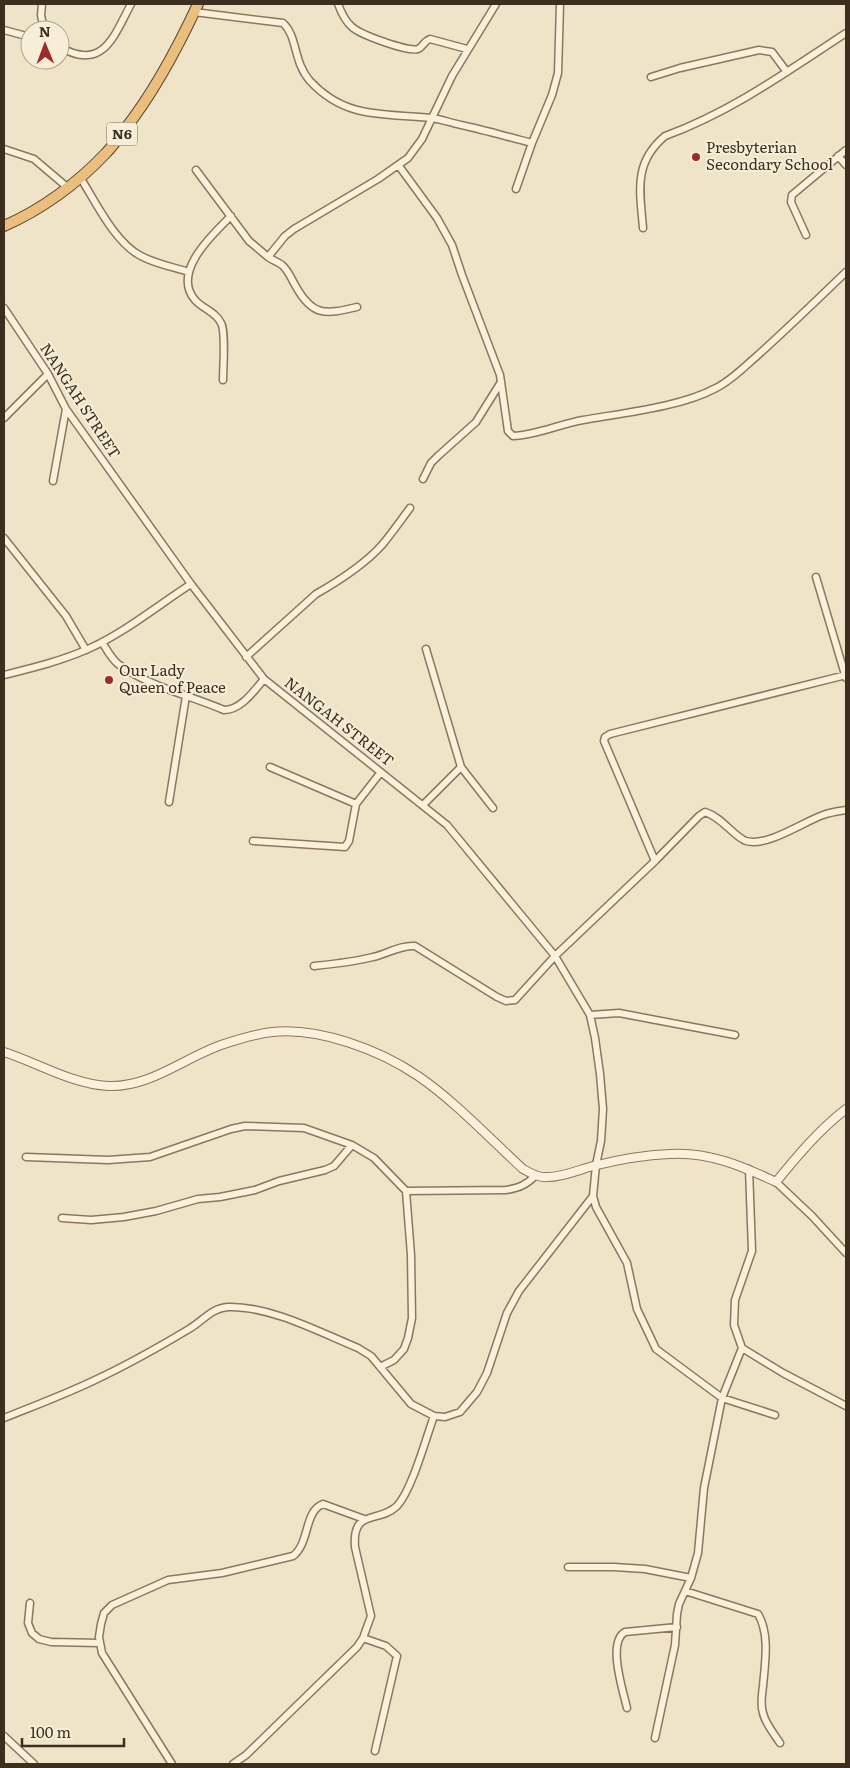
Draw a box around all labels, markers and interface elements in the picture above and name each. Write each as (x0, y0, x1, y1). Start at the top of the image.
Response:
north arrow (20, 20, 70, 70)
text: N (39, 21, 51, 41)
road number: N6 (107, 122, 137, 146)
place label: Presbyterian Secondary School (706, 135, 833, 175)
marker: Presbyterian Secondary School (690, 151, 702, 163)
street label: NANGAH STREET (35, 338, 127, 462)
place label: Our Lady Queen of Peace (119, 658, 226, 698)
street label: NANGAH STREET (280, 671, 400, 771)
marker: Our Lady Queen of Peace (103, 674, 115, 686)
scale bar (22, 1716, 125, 1748)
text: 100 m (30, 1720, 71, 1743)

